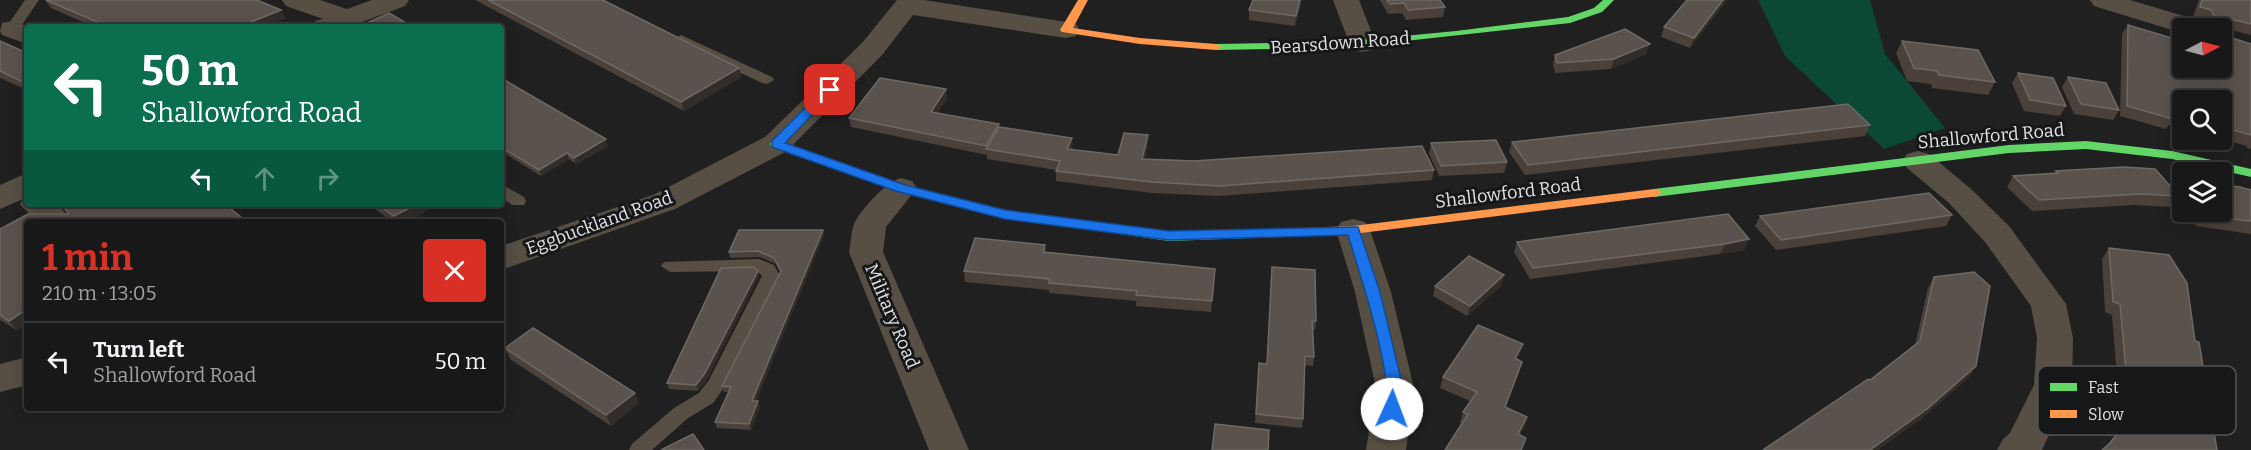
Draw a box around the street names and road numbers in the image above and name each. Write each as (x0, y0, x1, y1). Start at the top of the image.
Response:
street label: Bearsdown Road (1270, 27, 1411, 59)
street label: Shallowford Road (1917, 119, 2066, 153)
street label: Shallowford Road (1434, 173, 1583, 213)
street label: Eggbuckland Road (523, 186, 675, 260)
street label: Military Road (860, 260, 924, 372)

